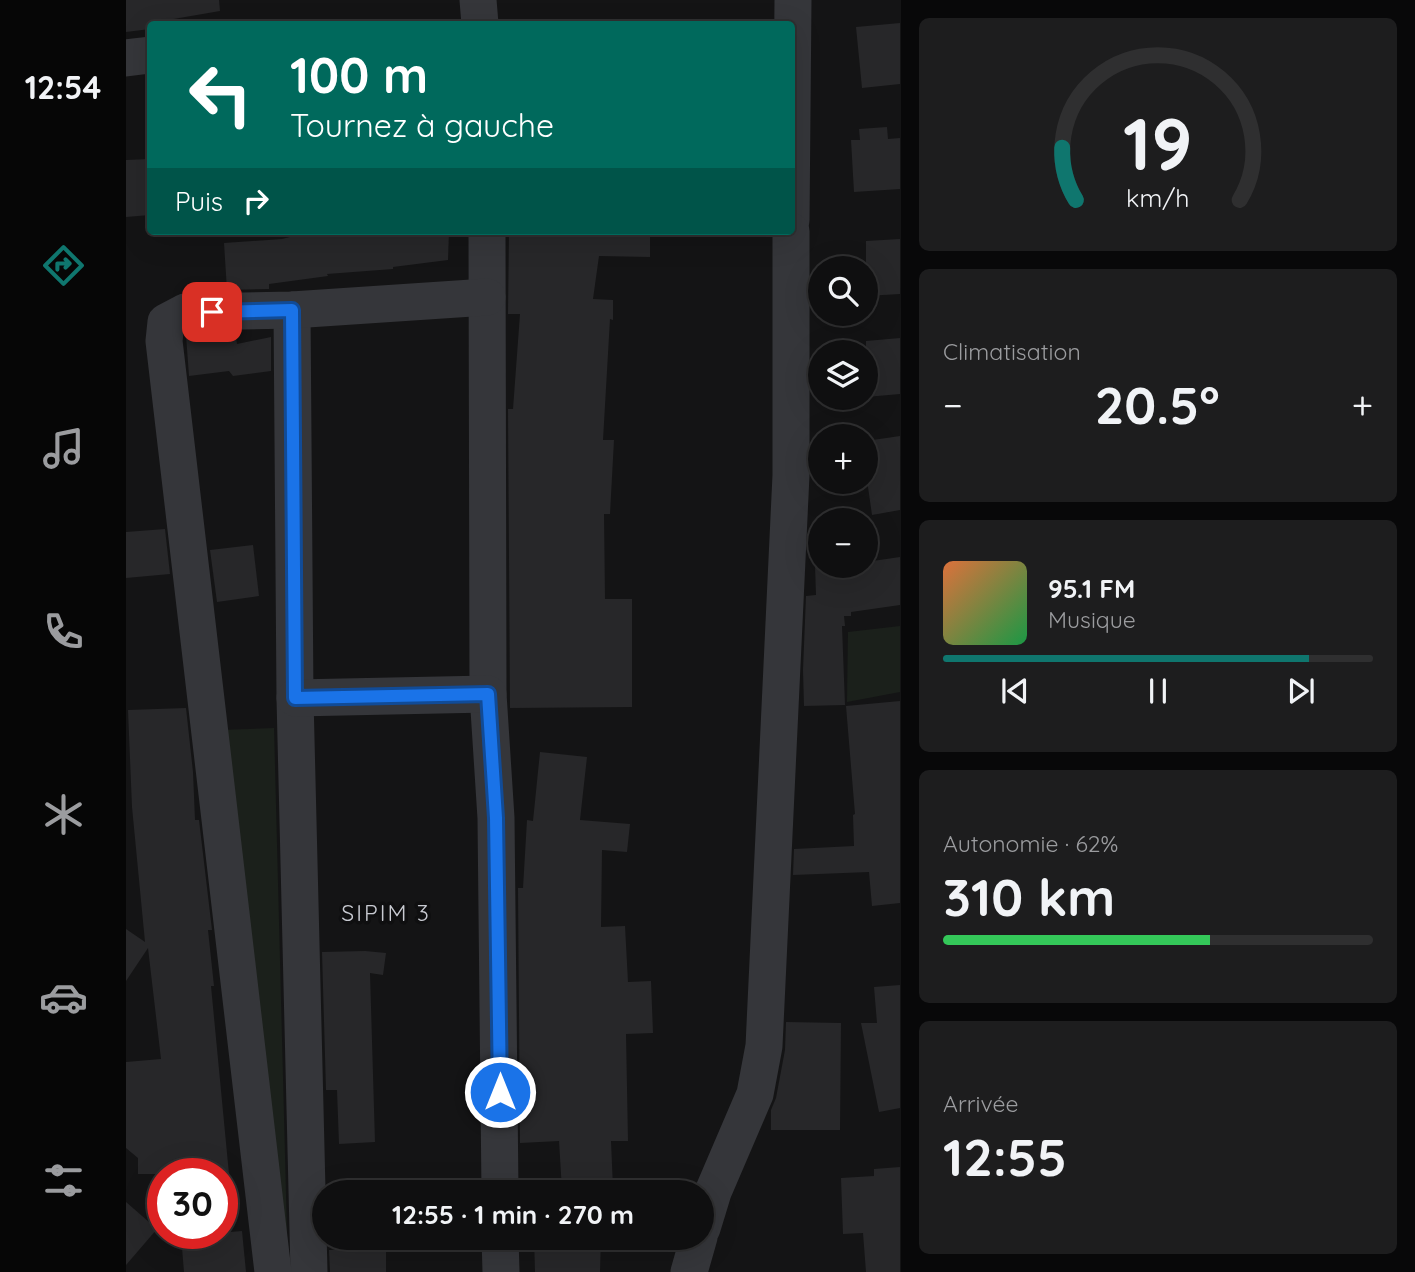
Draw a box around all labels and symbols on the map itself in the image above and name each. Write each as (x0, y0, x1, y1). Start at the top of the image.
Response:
pin (182, 282, 242, 342)
district label: SIPIM 3 (341, 898, 431, 927)
position arrow (463, 1055, 537, 1129)
speed limit sign: 30 (147, 1158, 238, 1249)

